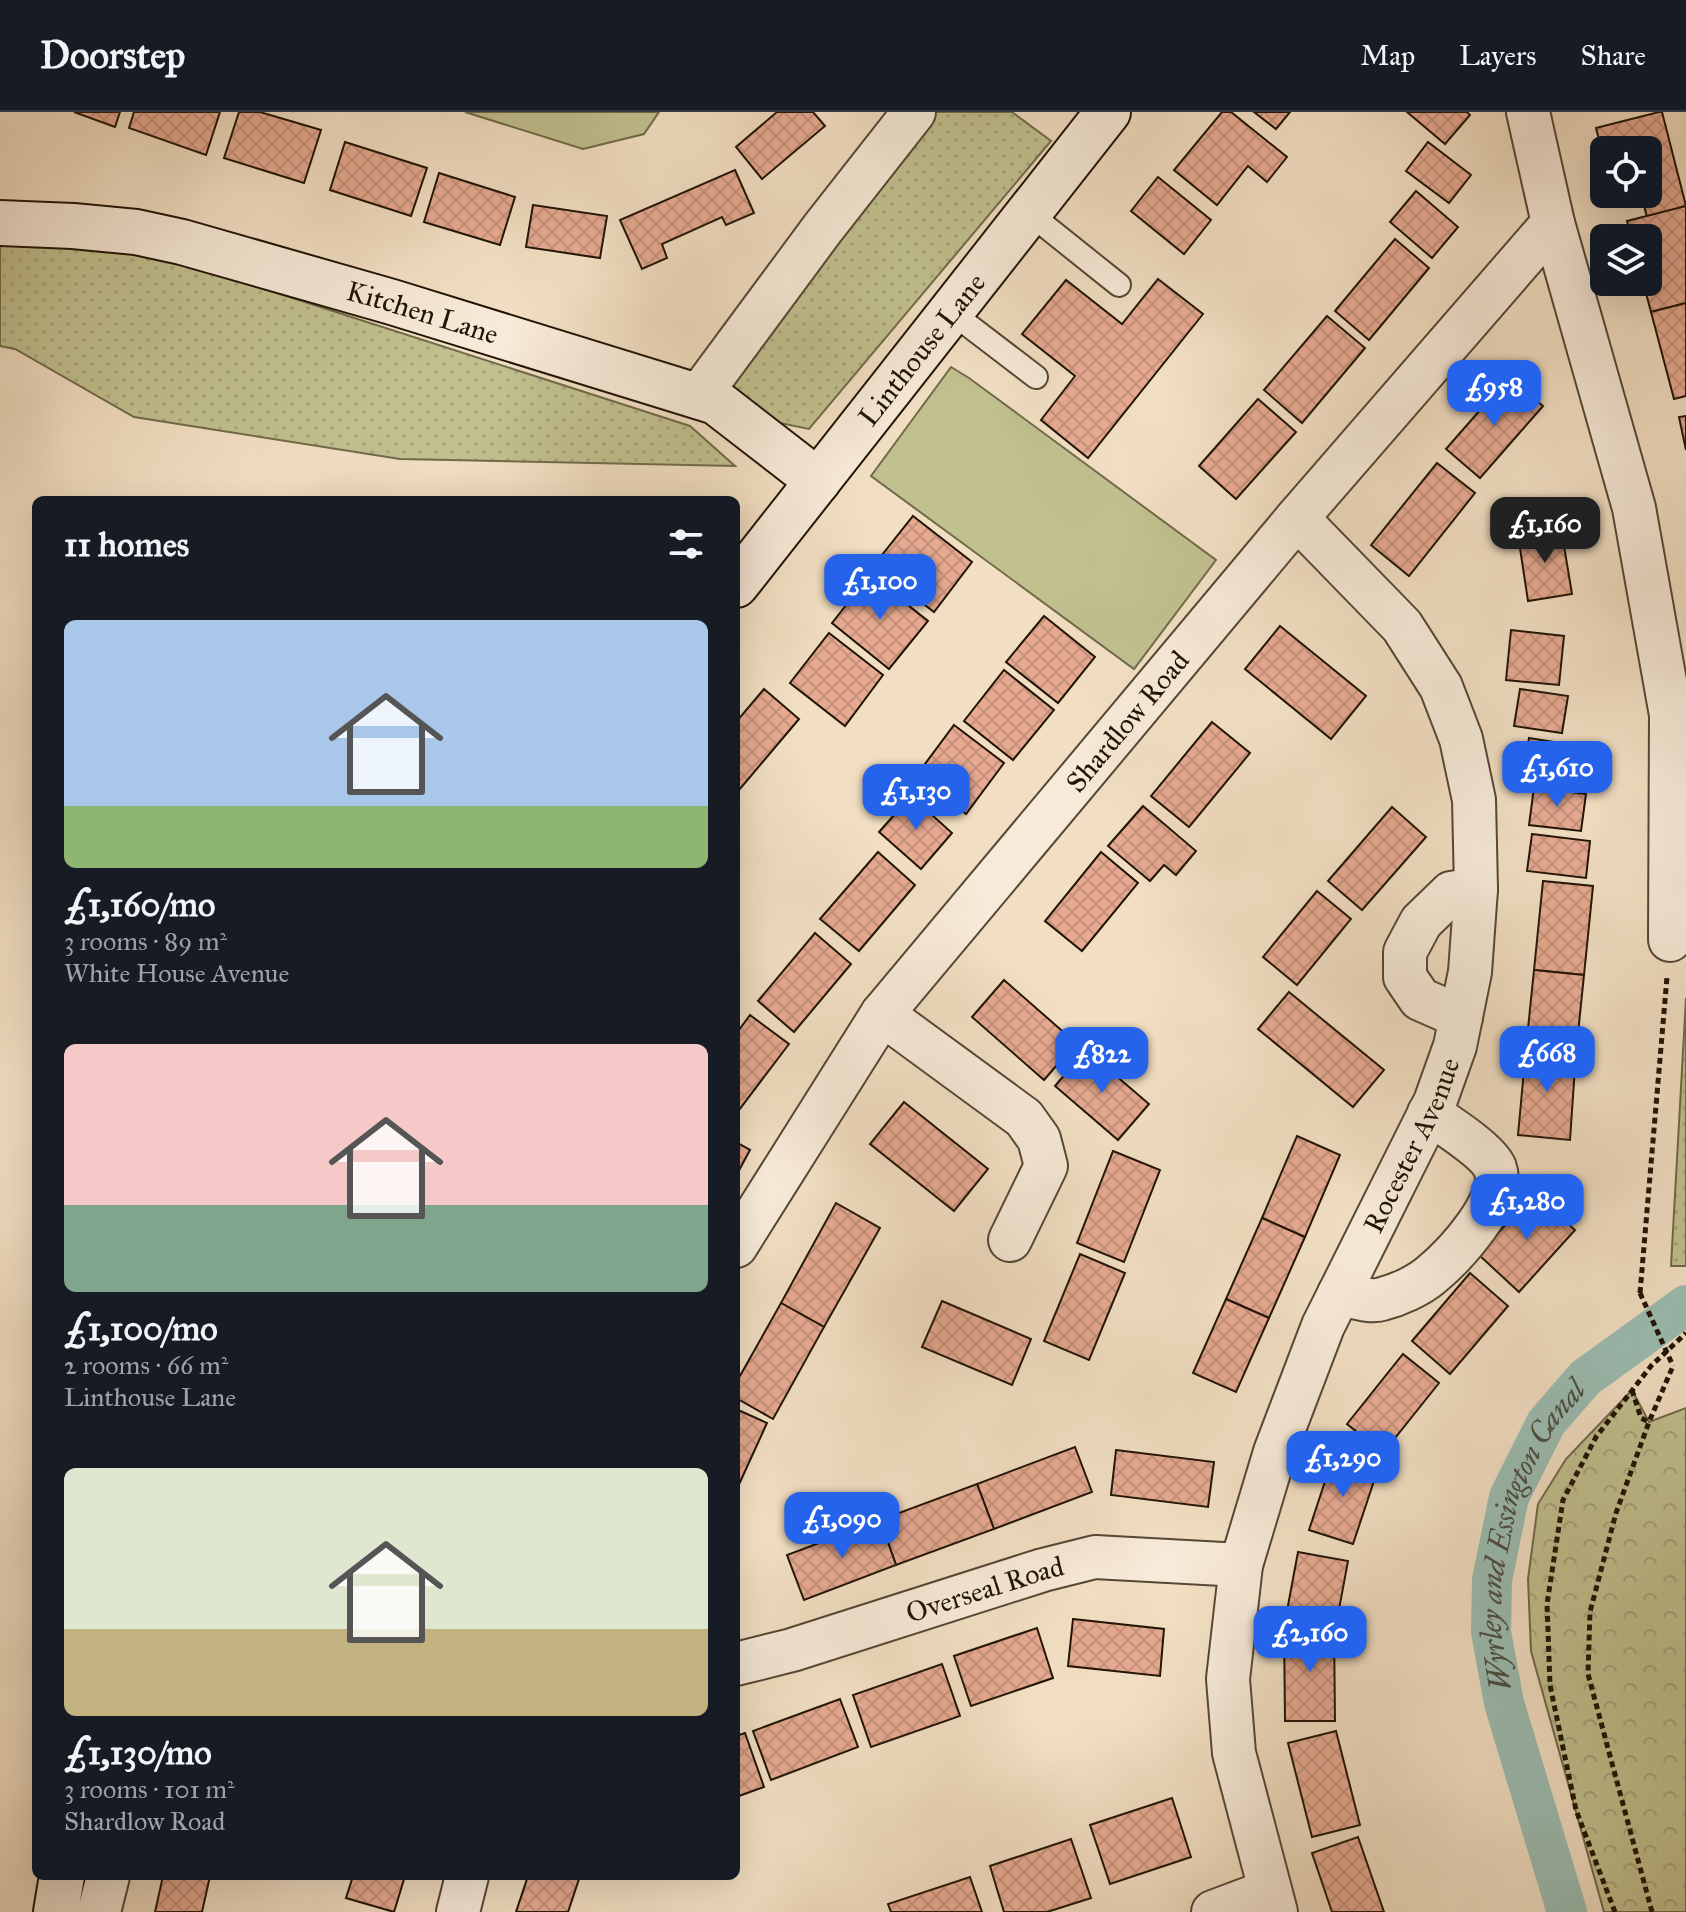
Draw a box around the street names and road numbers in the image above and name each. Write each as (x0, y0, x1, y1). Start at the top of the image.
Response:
street label: Linthouse Lane (851, 266, 993, 433)
street label: Kitchen Lane (343, 273, 503, 352)
street label: Shardlow Road (1058, 644, 1197, 799)
street label: Rocester Avenue (1356, 1053, 1467, 1238)
street label: Overseal Road (902, 1548, 1067, 1631)

